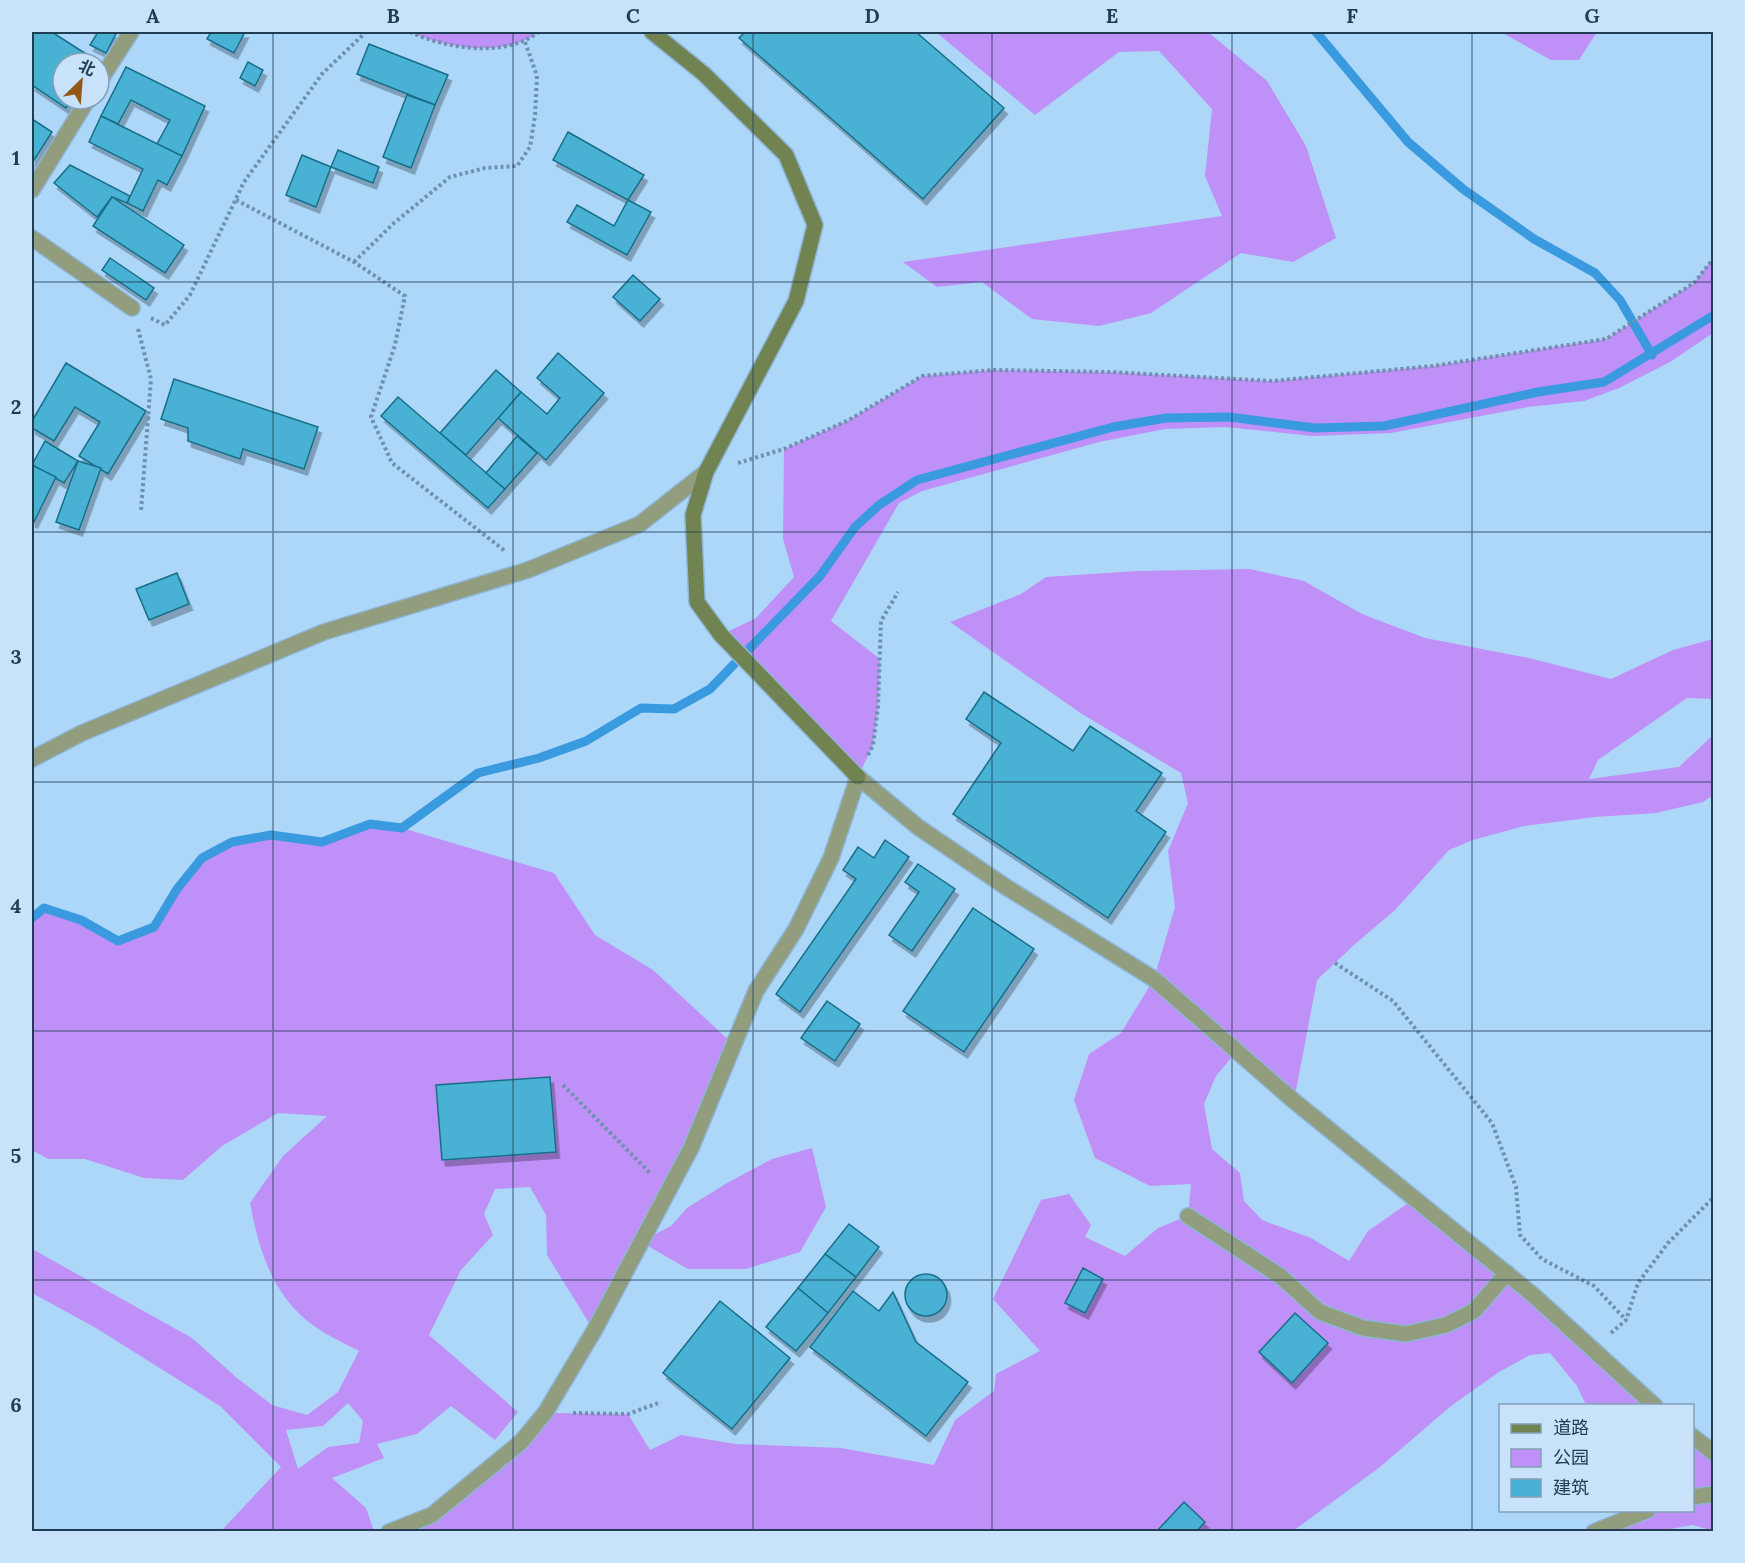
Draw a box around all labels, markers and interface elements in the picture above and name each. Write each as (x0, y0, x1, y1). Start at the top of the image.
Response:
text: A (146, 3, 160, 28)
text: B (386, 3, 400, 28)
text: C (626, 3, 640, 28)
text: D (864, 3, 880, 28)
text: E (1106, 3, 1118, 28)
text: F (1346, 3, 1358, 28)
text: G (1584, 3, 1600, 28)
north arrow (51, 51, 111, 111)
text: 北 (76, 55, 99, 80)
text: 1 (12, 145, 20, 170)
text: 2 (11, 394, 21, 419)
text: 3 (10, 644, 22, 669)
text: 4 (11, 893, 22, 918)
text: 5 (11, 1143, 22, 1168)
text: 6 (10, 1392, 22, 1417)
legend (1499, 1404, 1694, 1512)
text: 道路 (1553, 1416, 1589, 1439)
text: 公园 (1553, 1446, 1589, 1469)
text: 建筑 (1553, 1476, 1589, 1499)

